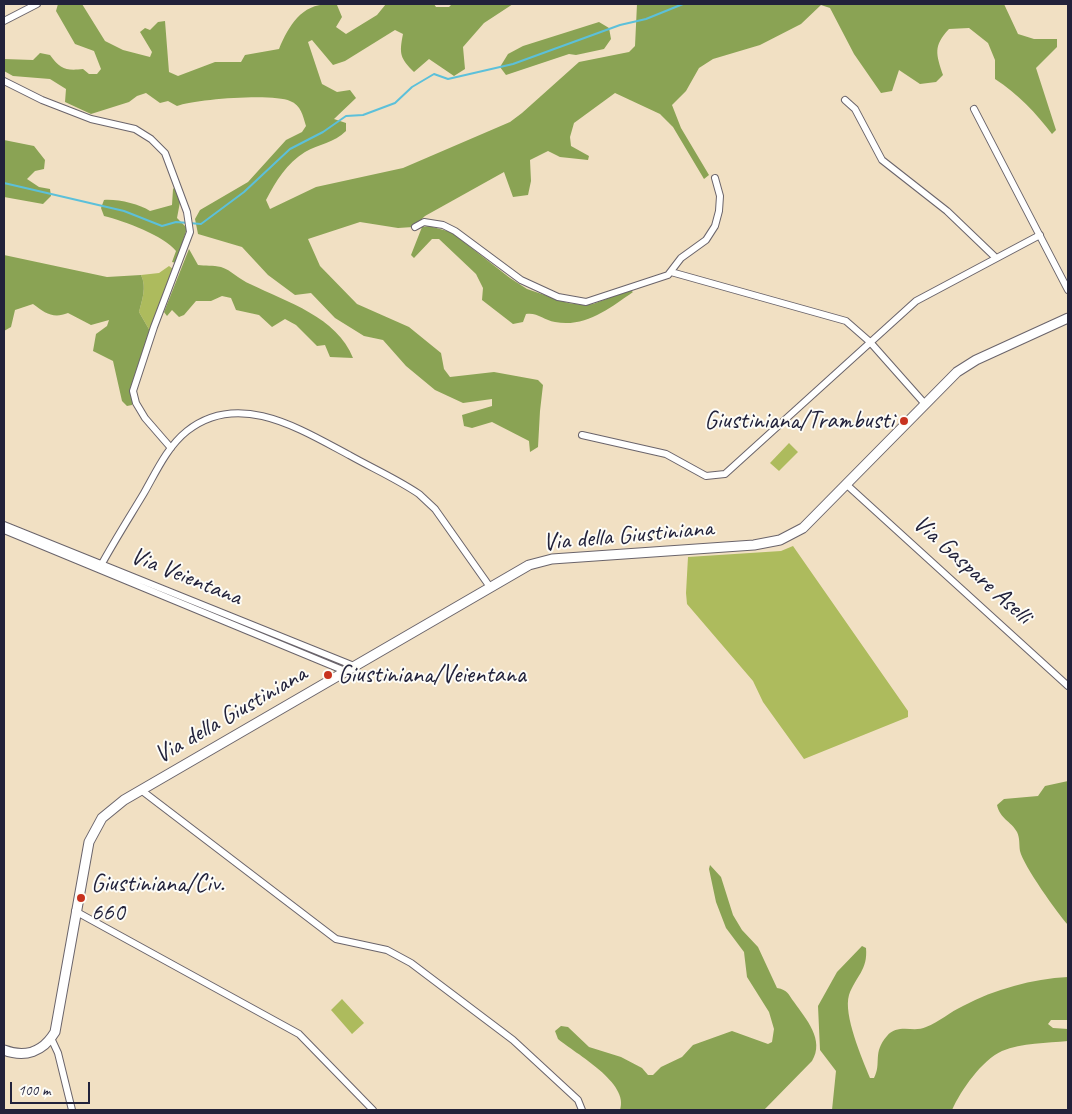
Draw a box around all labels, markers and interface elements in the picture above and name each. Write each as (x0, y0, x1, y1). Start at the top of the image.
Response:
place label: Giustiniana/Trambusti (704, 406, 894, 436)
marker: Giustiniana/Trambusti (898, 415, 910, 427)
street label: Via Gaspare Aselli (906, 509, 1038, 631)
street label: Via della Giustiniana (542, 514, 714, 558)
street label: Via Veientana (126, 541, 246, 613)
street label: Via della Giustiniana (150, 659, 312, 771)
place label: Giustiniana/Veientana (338, 660, 526, 690)
marker: Giustiniana/Veientana (322, 669, 334, 681)
place label: Giustiniana/Civ. 660 (91, 869, 224, 928)
marker: Giustiniana/Civ. 660 (75, 892, 87, 904)
scale bar (12, 1072, 92, 1104)
text: 100 m (18, 1081, 50, 1100)

